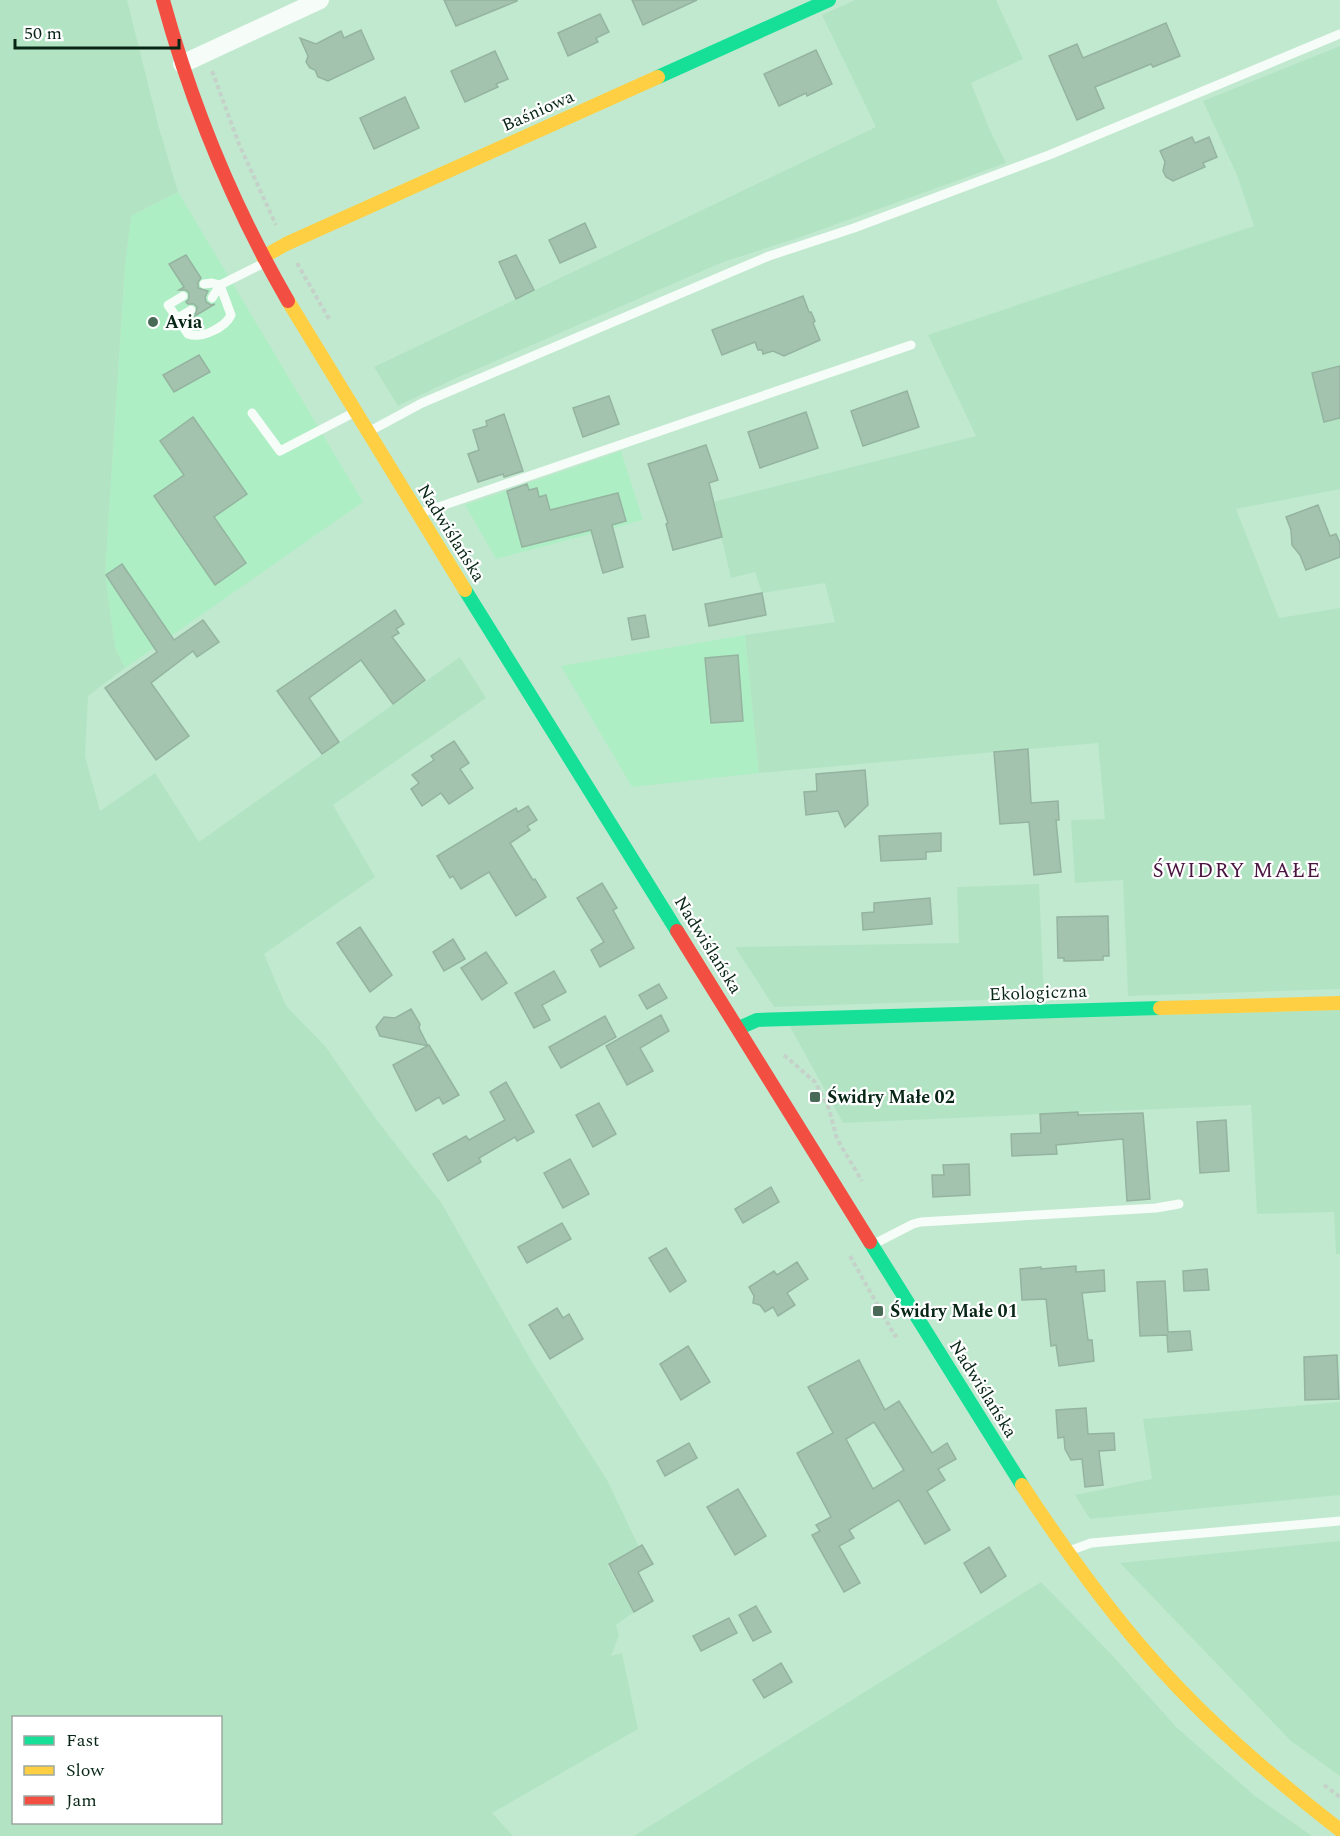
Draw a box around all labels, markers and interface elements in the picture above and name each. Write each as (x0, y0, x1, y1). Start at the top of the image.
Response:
scale bar (15, 12, 178, 50)
text: 50 m (24, 20, 62, 47)
street label: Baśniowa (498, 83, 579, 139)
place label: Avia (165, 309, 203, 336)
marker: Avia (146, 315, 160, 329)
street label: Nadwiślańska (410, 479, 492, 587)
district label: ŚWIDRY MAŁE (1153, 855, 1321, 887)
street label: Nadwiślańska (667, 891, 749, 999)
street label: Ekologiczna (989, 978, 1088, 1008)
place label: Świdry Małe 02 (827, 1084, 955, 1111)
marker: Świdry Małe 02 (808, 1090, 822, 1104)
place label: Świdry Małe 01 (890, 1298, 1018, 1325)
marker: Świdry Małe 01 (871, 1304, 885, 1318)
street label: Nadwiślańska (942, 1335, 1024, 1443)
legend (12, 1716, 222, 1824)
text: Fast (66, 1727, 99, 1754)
text: Slow (66, 1757, 105, 1784)
text: Jam (66, 1787, 97, 1814)

